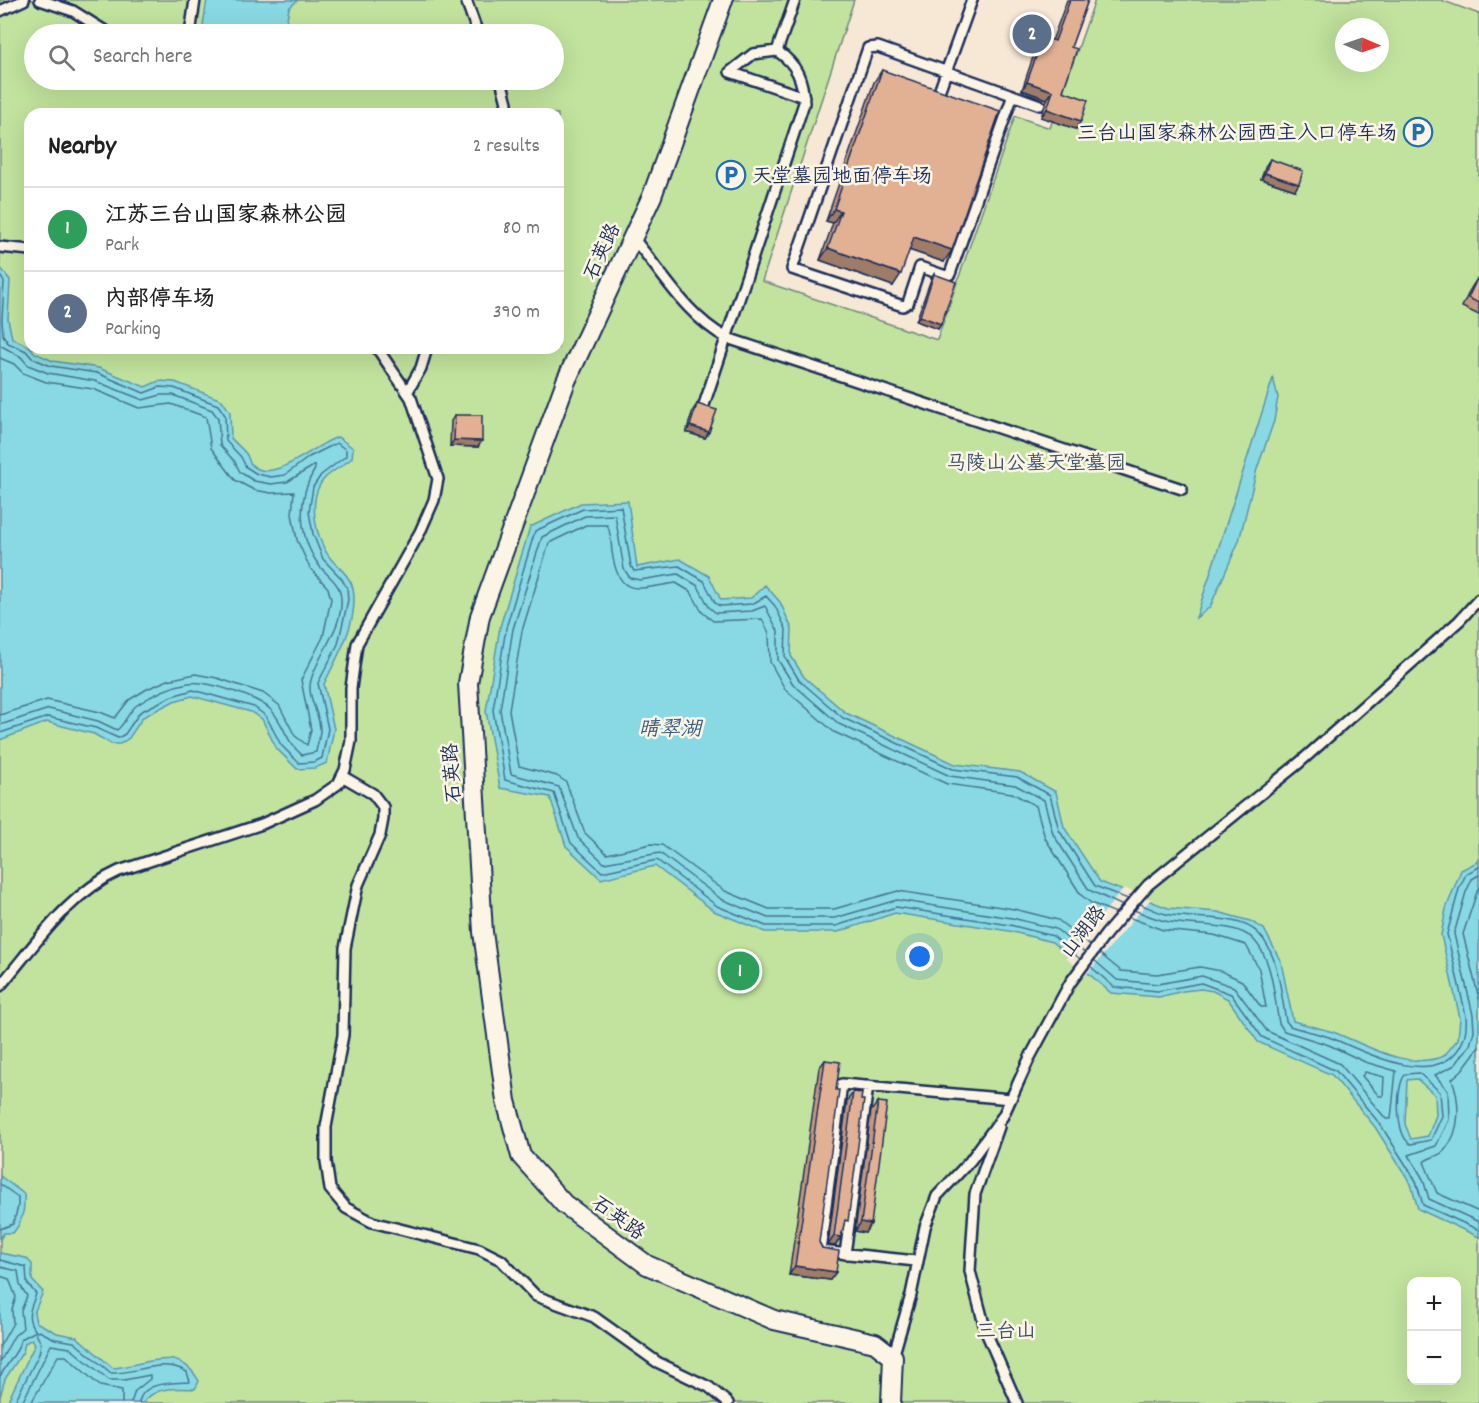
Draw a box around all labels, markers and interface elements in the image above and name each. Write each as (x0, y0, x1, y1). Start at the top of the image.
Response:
pin: 2 (1012, 12, 1052, 57)
north arrow (1335, 18, 1389, 72)
search box (24, 24, 564, 90)
icon: search (45, 41, 78, 74)
text: Search here (93, 42, 192, 73)
parking icon: 三台山国家森林公园西主入口停车场 (1402, 116, 1434, 148)
place label: 三台山国家森林公园西主入口停车场 (1077, 121, 1397, 149)
text: Nearby (48, 129, 116, 166)
text: 2 results (473, 133, 540, 161)
parking icon: 天堂墓园地面停车场 (715, 159, 747, 191)
place label: 天堂墓园地面停车场 (752, 164, 932, 192)
text: 江苏三台山国家森林公园 (105, 201, 347, 232)
text: 1 (65, 215, 70, 243)
text: 80 m (503, 215, 540, 243)
street label: 石英路 (578, 218, 630, 285)
text: Park (105, 232, 139, 260)
text: 内部停车场 (105, 285, 215, 316)
text: 2 (63, 299, 72, 327)
text: 390 m (493, 299, 540, 327)
text: Parking (105, 316, 161, 344)
park label: 马陵山公墓天堂墓园 (946, 451, 1126, 479)
water label: 晴翠湖 (639, 716, 703, 746)
street label: 石英路 (438, 741, 470, 804)
street label: 山湖路 (1055, 900, 1114, 965)
your location (905, 942, 934, 971)
pin: 1 (720, 948, 760, 994)
street label: 石英路 (585, 1190, 651, 1249)
map controls (1407, 1277, 1461, 1385)
button: + (1407, 1277, 1461, 1331)
park label: 三台山 (976, 1319, 1036, 1347)
button: − (1407, 1331, 1461, 1385)

